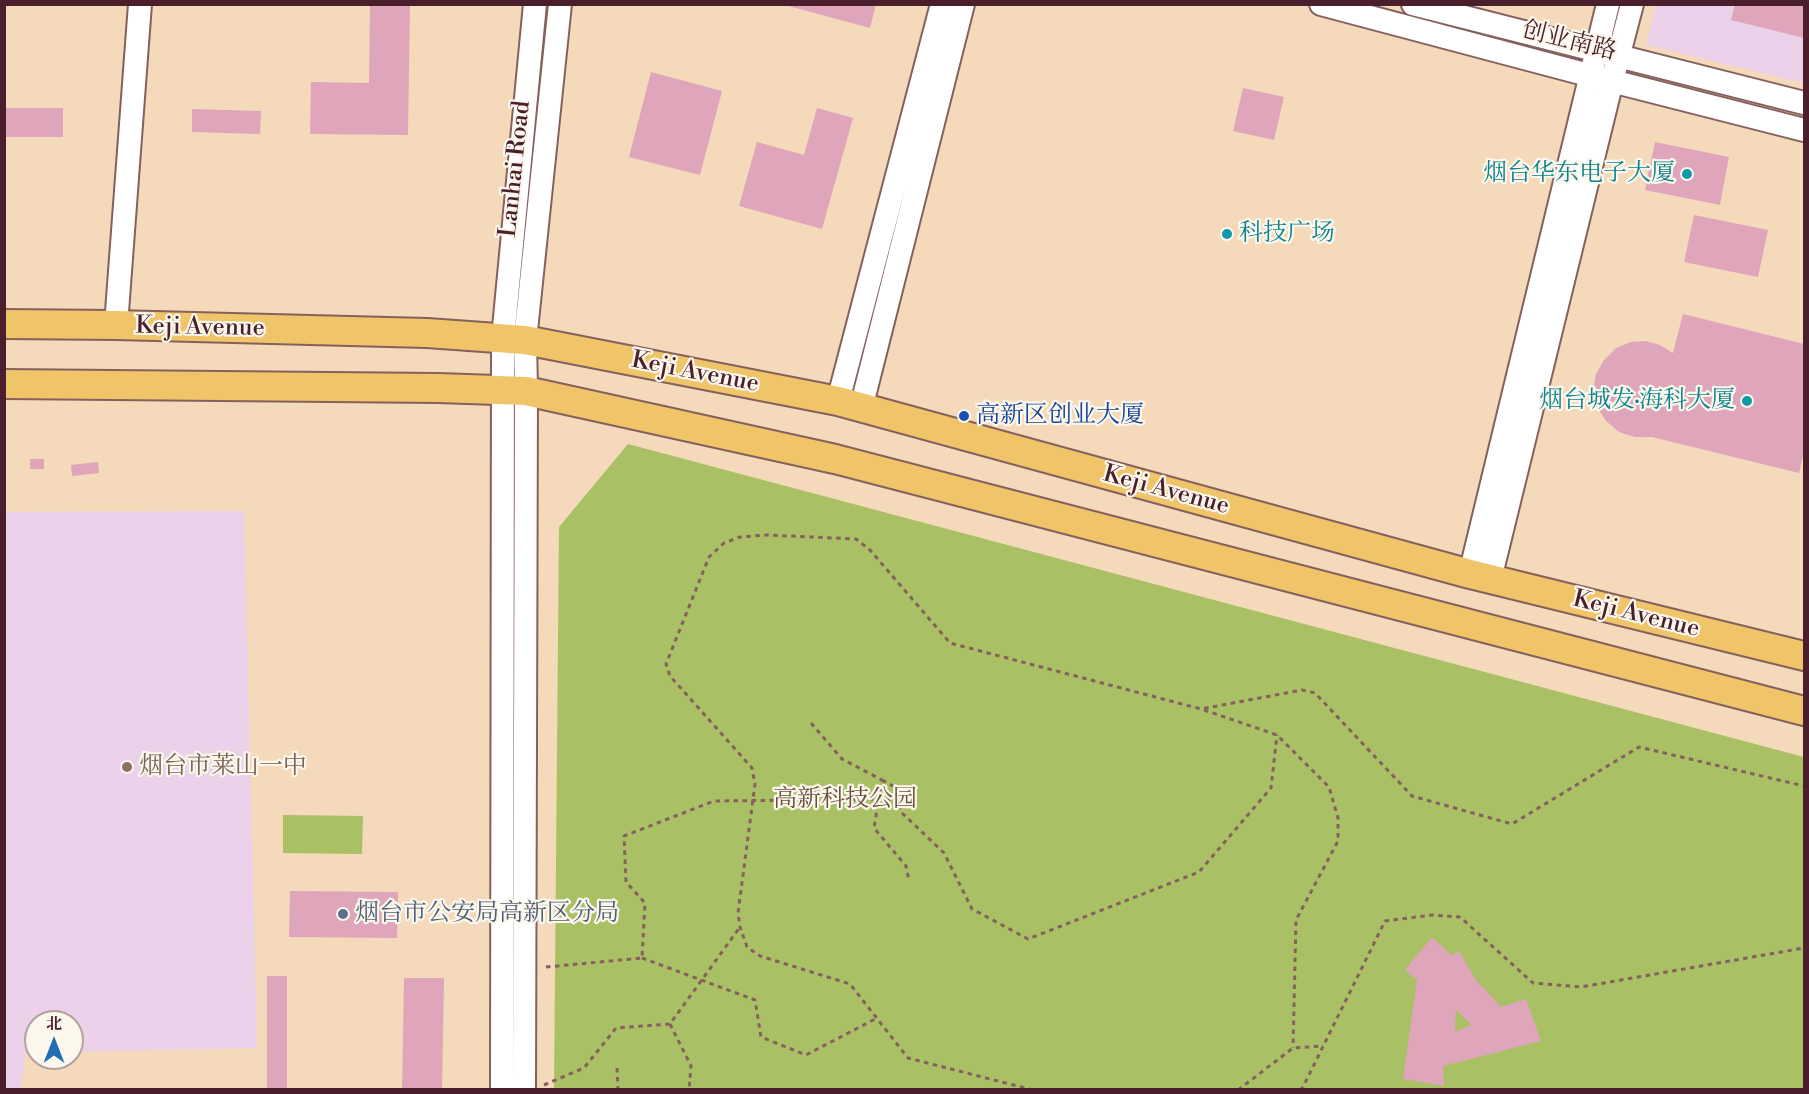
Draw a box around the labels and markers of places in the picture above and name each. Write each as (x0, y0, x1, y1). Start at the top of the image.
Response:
place label: 烟台华东电子大厦 (1483, 160, 1675, 188)
marker: 烟台华东电子大厦 (1680, 167, 1694, 181)
place label: 科技广场 (1239, 220, 1335, 248)
marker: 科技广场 (1220, 227, 1234, 241)
place label: 烟台城发·海科大厦 (1539, 387, 1735, 415)
marker: 烟台城发·海科大厦 (1740, 394, 1754, 408)
place label: 高新区创业大厦 (976, 402, 1144, 430)
marker: 高新区创业大厦 (957, 409, 971, 423)
place label: 烟台市莱山一中 (139, 753, 307, 781)
marker: 烟台市莱山一中 (120, 760, 134, 774)
place label: 烟台市公安局高新区分局 (355, 900, 619, 928)
marker: 烟台市公安局高新区分局 (336, 907, 350, 921)

